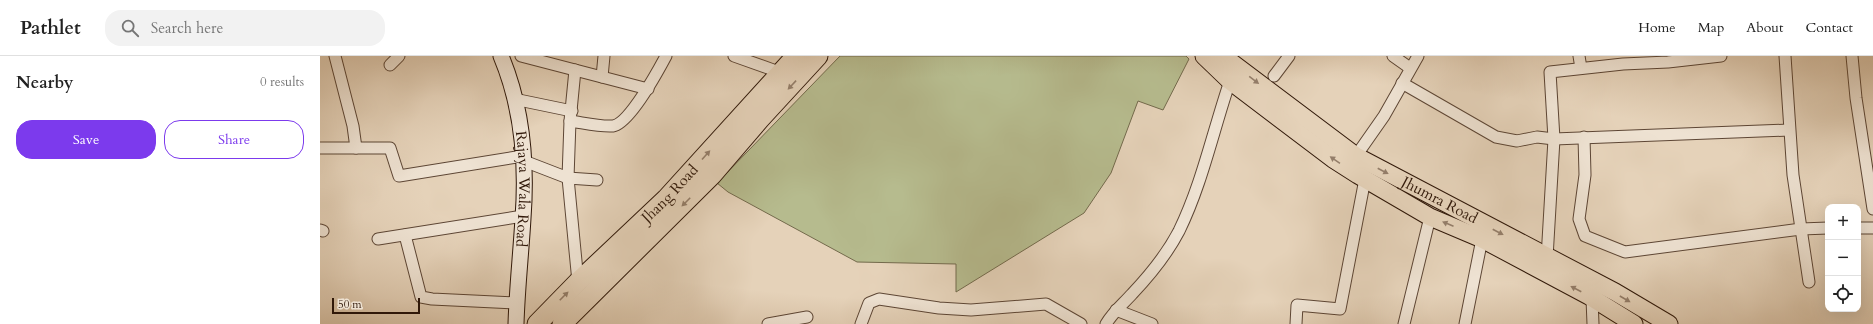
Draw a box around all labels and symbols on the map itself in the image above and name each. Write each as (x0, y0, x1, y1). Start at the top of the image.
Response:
one-way arrow (1248, 76, 1259, 84)
one-way arrow (787, 80, 797, 90)
street label: Rajaya Wala Road (511, 130, 534, 248)
one-way arrow (701, 150, 711, 160)
one-way arrow (1330, 156, 1340, 164)
street label: Jhang Road (635, 160, 702, 229)
one-way arrow (1377, 167, 1389, 174)
street label: Jhumra Road (1396, 171, 1481, 228)
one-way arrow (681, 197, 691, 207)
one-way arrow (1441, 221, 1453, 227)
one-way arrow (1492, 229, 1504, 235)
one-way arrow (1570, 286, 1582, 293)
one-way arrow (560, 291, 569, 301)
one-way arrow (1619, 295, 1631, 302)
scale bar (332, 296, 420, 315)

